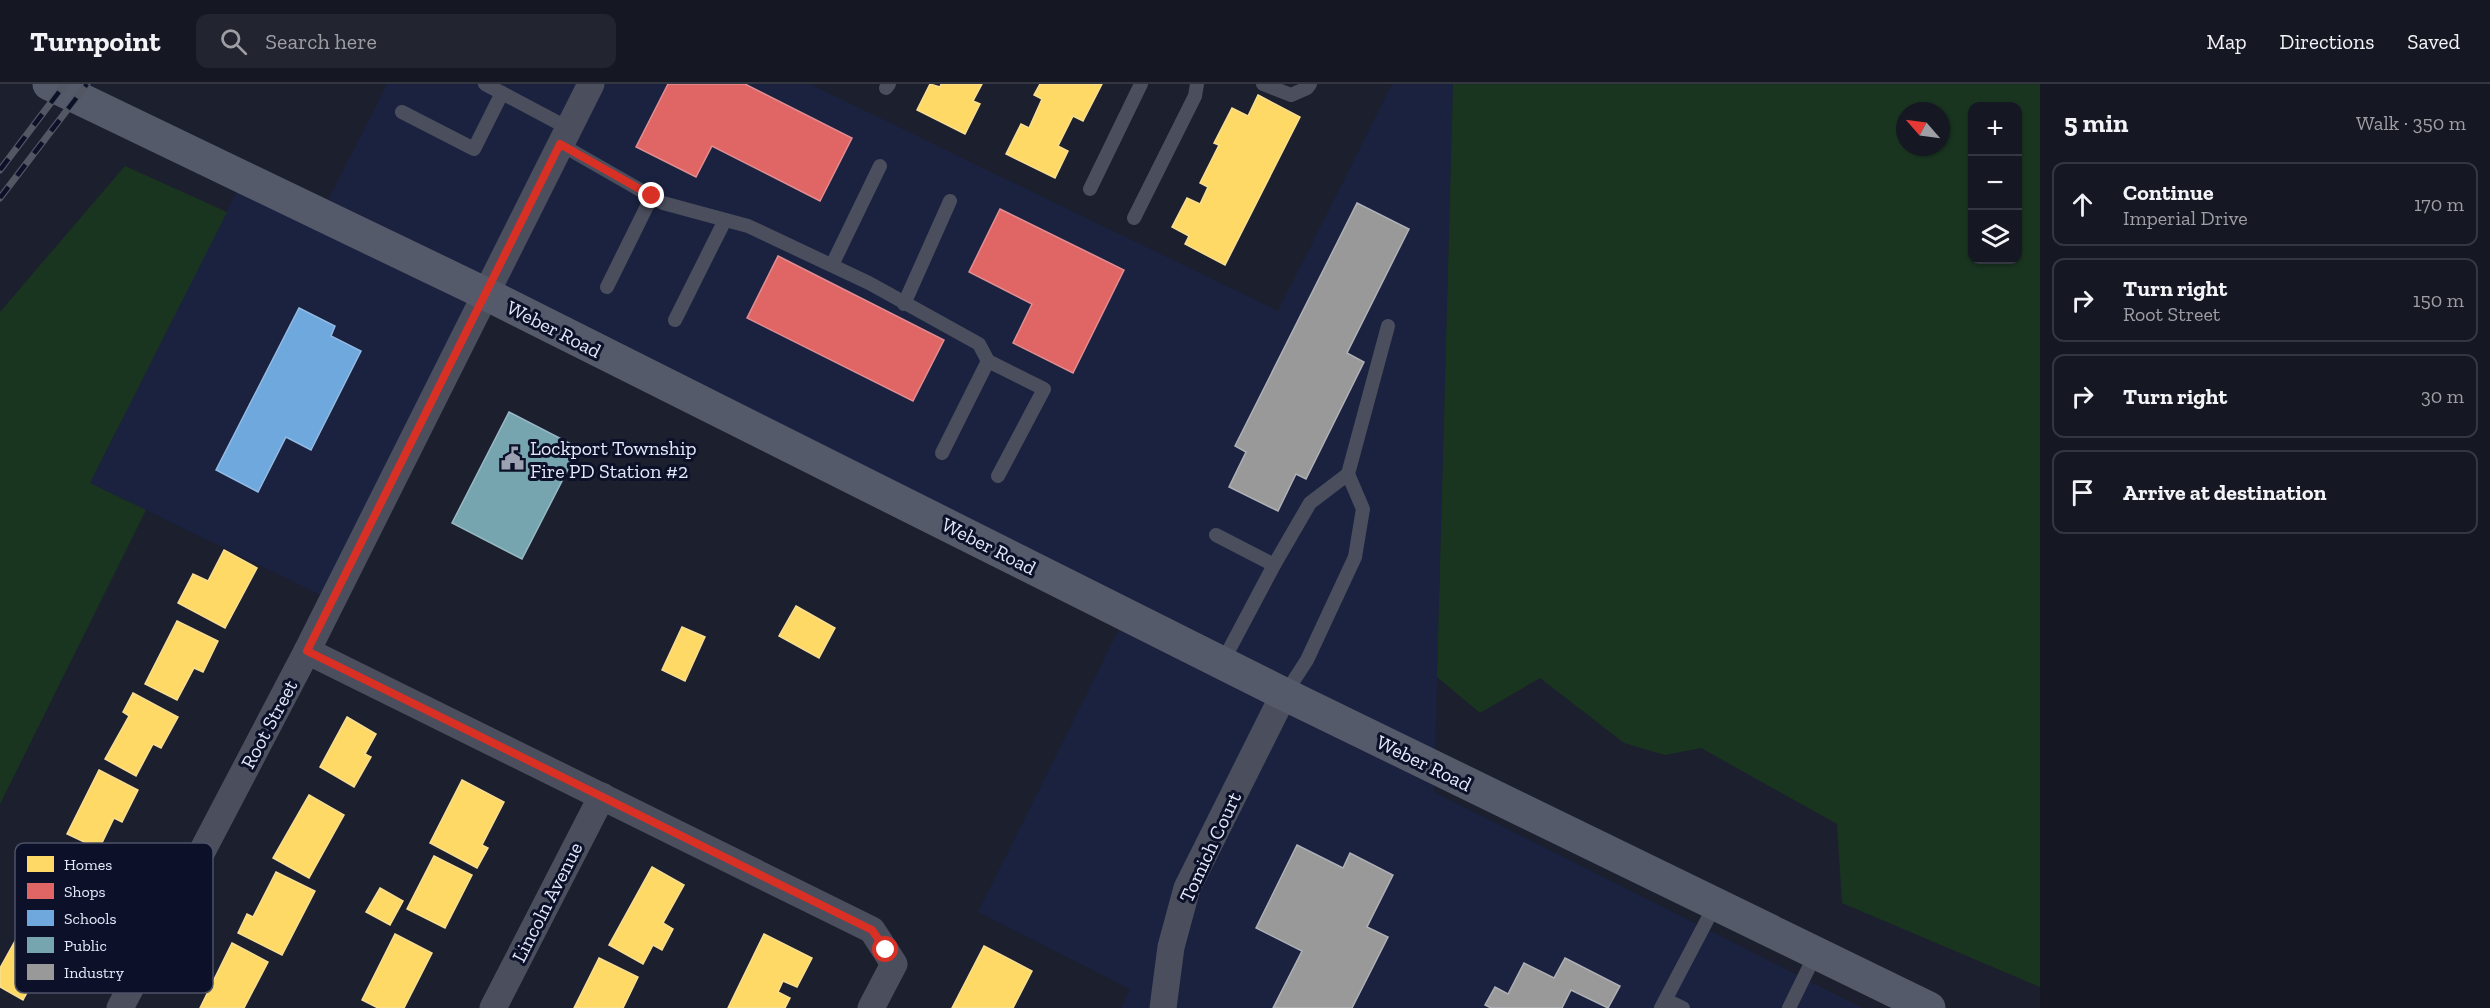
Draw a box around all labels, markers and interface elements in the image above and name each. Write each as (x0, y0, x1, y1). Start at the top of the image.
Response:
search box (196, 14, 616, 68)
text: Turnpoint (30, 25, 160, 58)
icon: search (217, 25, 250, 58)
text: Search here (265, 28, 377, 55)
text: Map (2207, 29, 2247, 54)
text: Directions (2280, 29, 2374, 54)
text: Saved (2407, 29, 2460, 54)
north arrow (1896, 102, 1950, 156)
map controls (1968, 102, 2022, 264)
button: + (1968, 102, 2022, 156)
text: 5 min (2064, 107, 2128, 139)
text: Walk · 350 m (2356, 111, 2466, 135)
button: − (1968, 156, 2022, 210)
text: Continue (2123, 179, 2214, 206)
route end (638, 182, 664, 208)
icon: ahead (2066, 188, 2099, 221)
text: 170 m (2414, 192, 2464, 216)
text: Imperial Drive (2123, 206, 2248, 230)
button: layers (1968, 210, 2022, 264)
text: Turn right (2123, 275, 2227, 302)
icon: right (2066, 284, 2099, 317)
text: 150 m (2413, 288, 2464, 312)
street label: Weber Road (503, 295, 605, 363)
text: Root Street (2123, 302, 2220, 326)
icon: right (2066, 380, 2099, 413)
text: Turn right (2123, 383, 2227, 410)
text: 30 m (2421, 384, 2464, 408)
place label: Lockport Township Fire PD Station #2 (530, 436, 697, 483)
public building icon: Lockport Township Fire PD Station #2 (499, 446, 525, 472)
icon: arrive (2066, 476, 2099, 509)
text: Arrive at destination (2123, 479, 2326, 506)
street label: Weber Road (938, 512, 1040, 580)
street label: Root Street (236, 675, 303, 773)
street label: Weber Road (1373, 730, 1475, 796)
street label: Tomich Court (1174, 787, 1246, 906)
street label: Lincoln Avenue (506, 838, 588, 966)
legend (15, 843, 213, 993)
text: Homes (64, 855, 112, 874)
text: Shops (64, 882, 106, 901)
text: Schools (64, 909, 117, 928)
text: Public (64, 936, 107, 955)
route start (872, 936, 898, 962)
text: Industry (64, 963, 125, 982)

